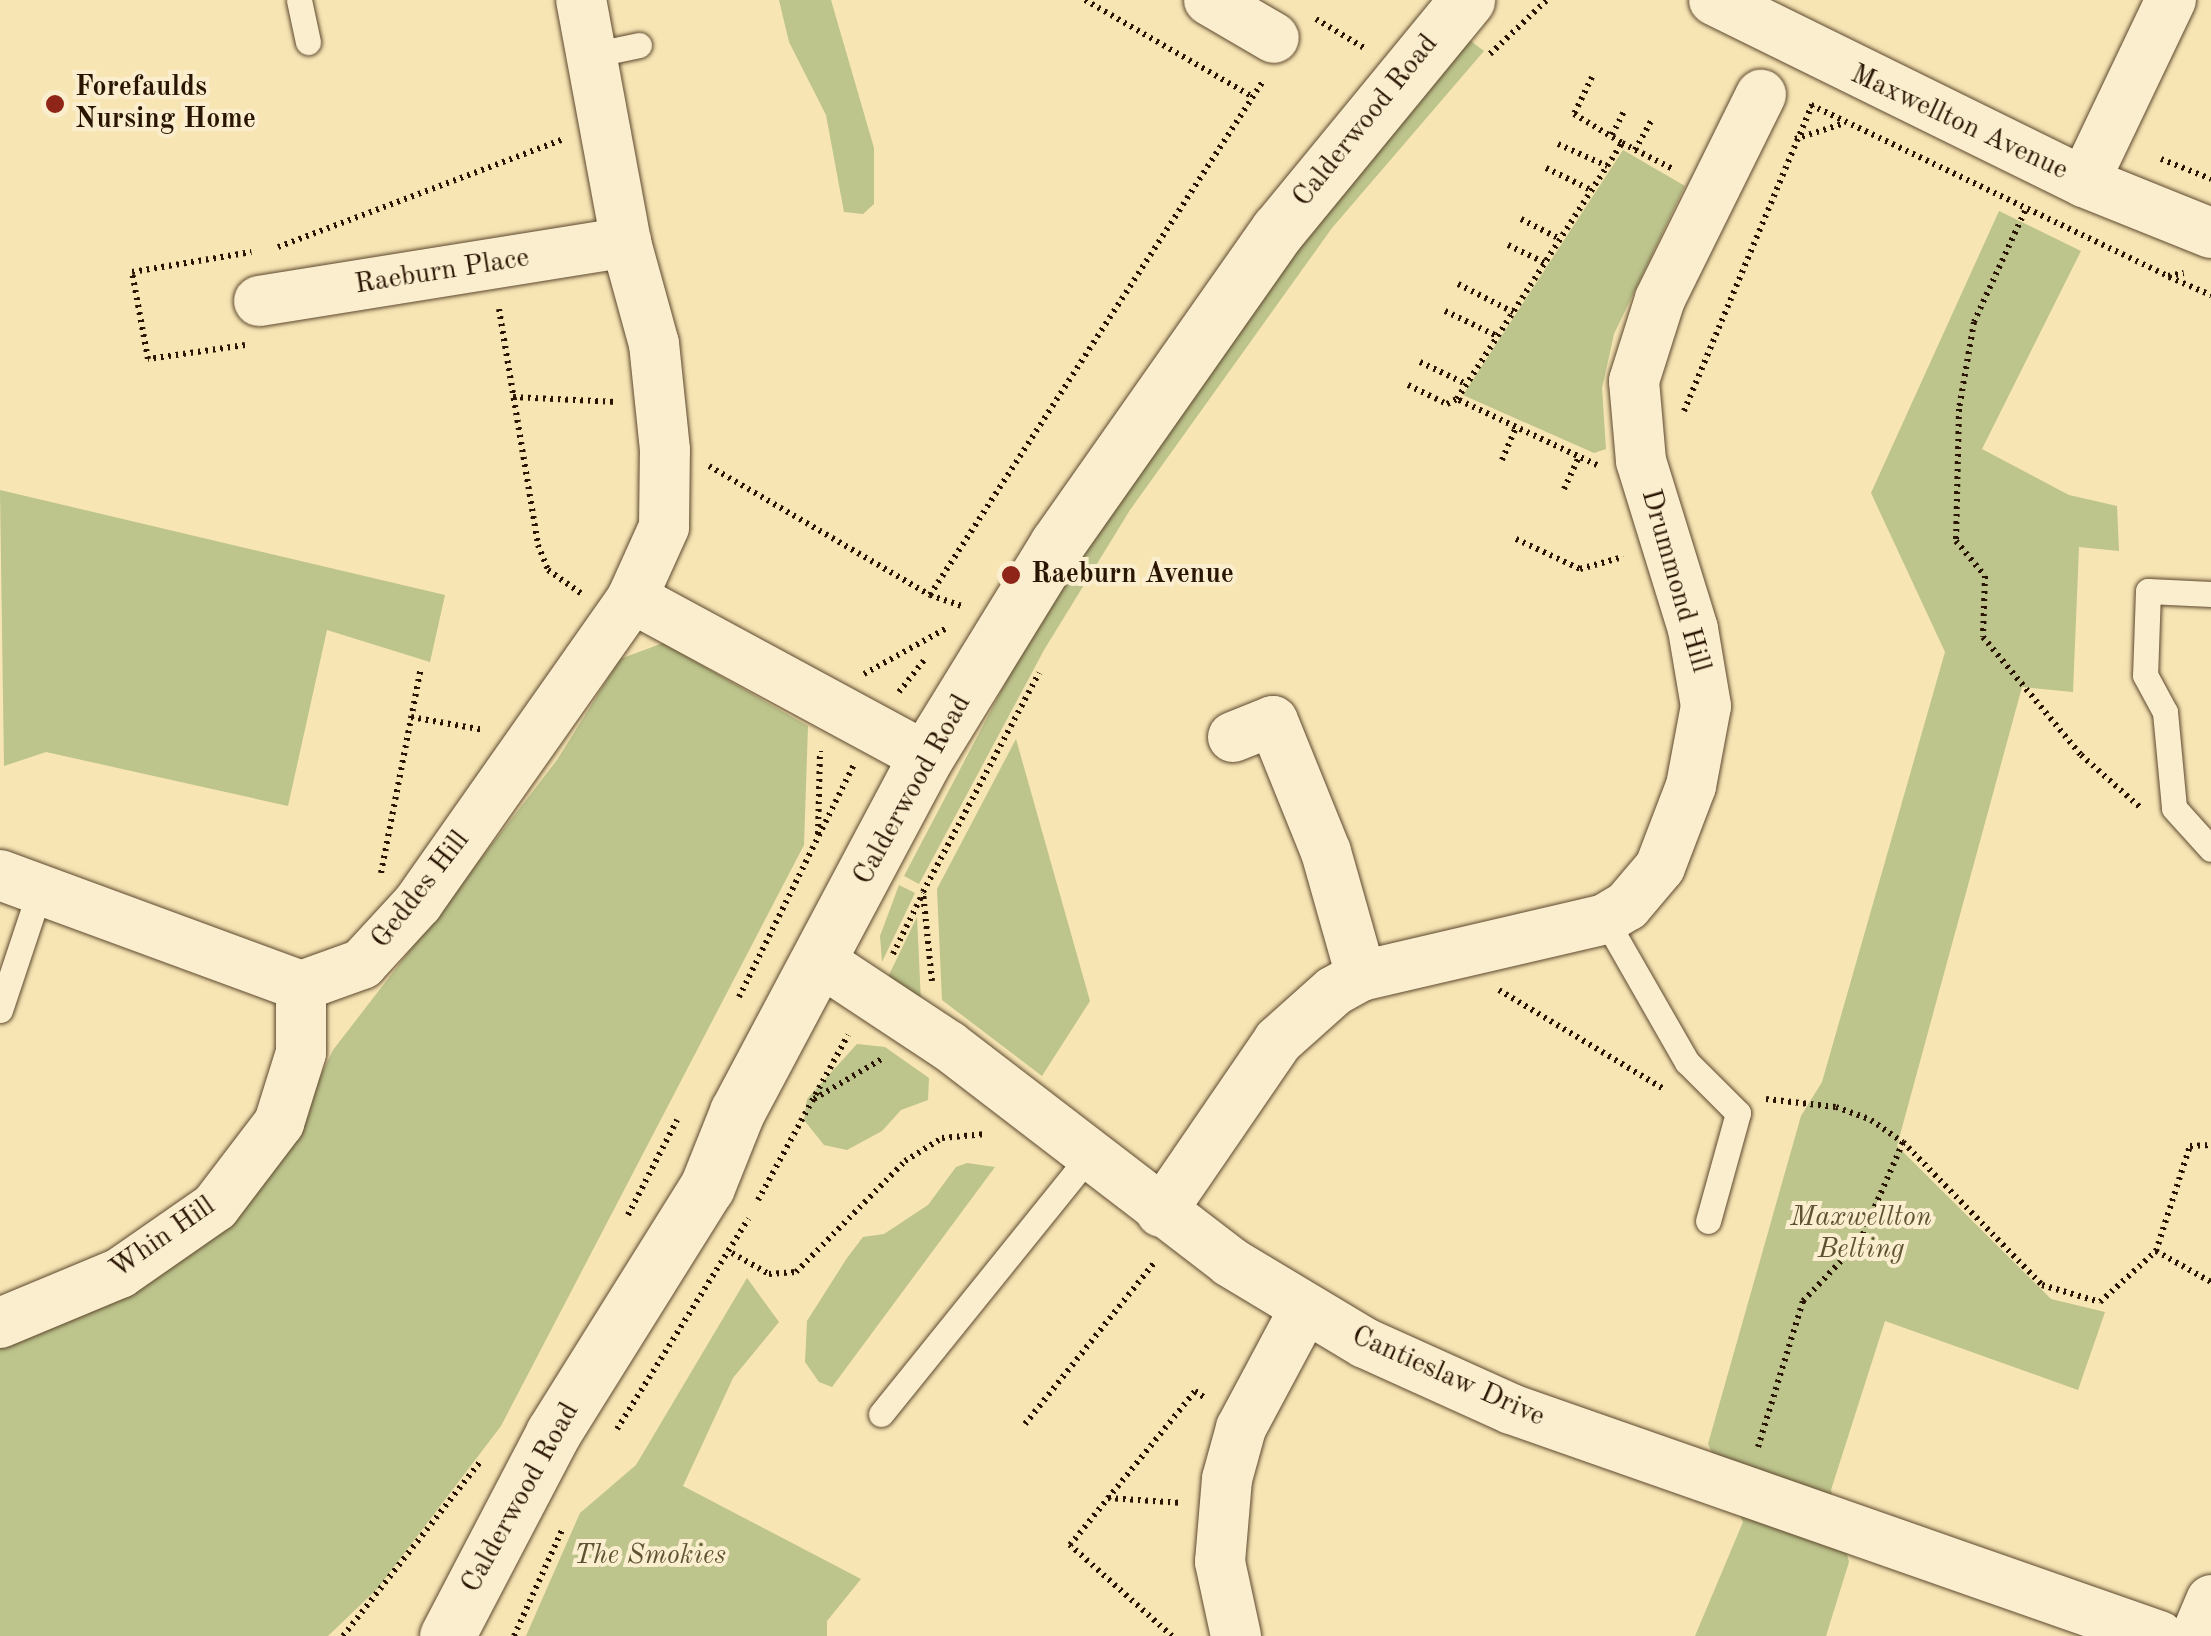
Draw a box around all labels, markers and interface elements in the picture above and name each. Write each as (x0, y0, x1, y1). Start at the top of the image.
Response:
street label: Calderwood Road (1286, 28, 1446, 214)
street label: Maxwellton Avenue (1845, 58, 2073, 188)
place label: Forefaulds Nursing Home (75, 71, 256, 137)
marker: Forefaulds Nursing Home (44, 93, 66, 115)
street label: Raeburn Place (352, 242, 532, 302)
street label: Drummond Hill (1633, 486, 1717, 676)
place label: Raeburn Avenue (1031, 558, 1234, 592)
marker: Raeburn Avenue (1000, 564, 1022, 586)
street label: Calderwood Road (847, 689, 979, 891)
street label: Geddes Hill (365, 825, 477, 955)
street label: Whin Hill (104, 1190, 222, 1286)
park label: Maxwellton Belting (1790, 1201, 1932, 1267)
street label: Cantieslaw Drive (1346, 1319, 1550, 1435)
street label: Calderwood Road (455, 1397, 587, 1599)
park label: The Smokies (574, 1539, 726, 1573)

